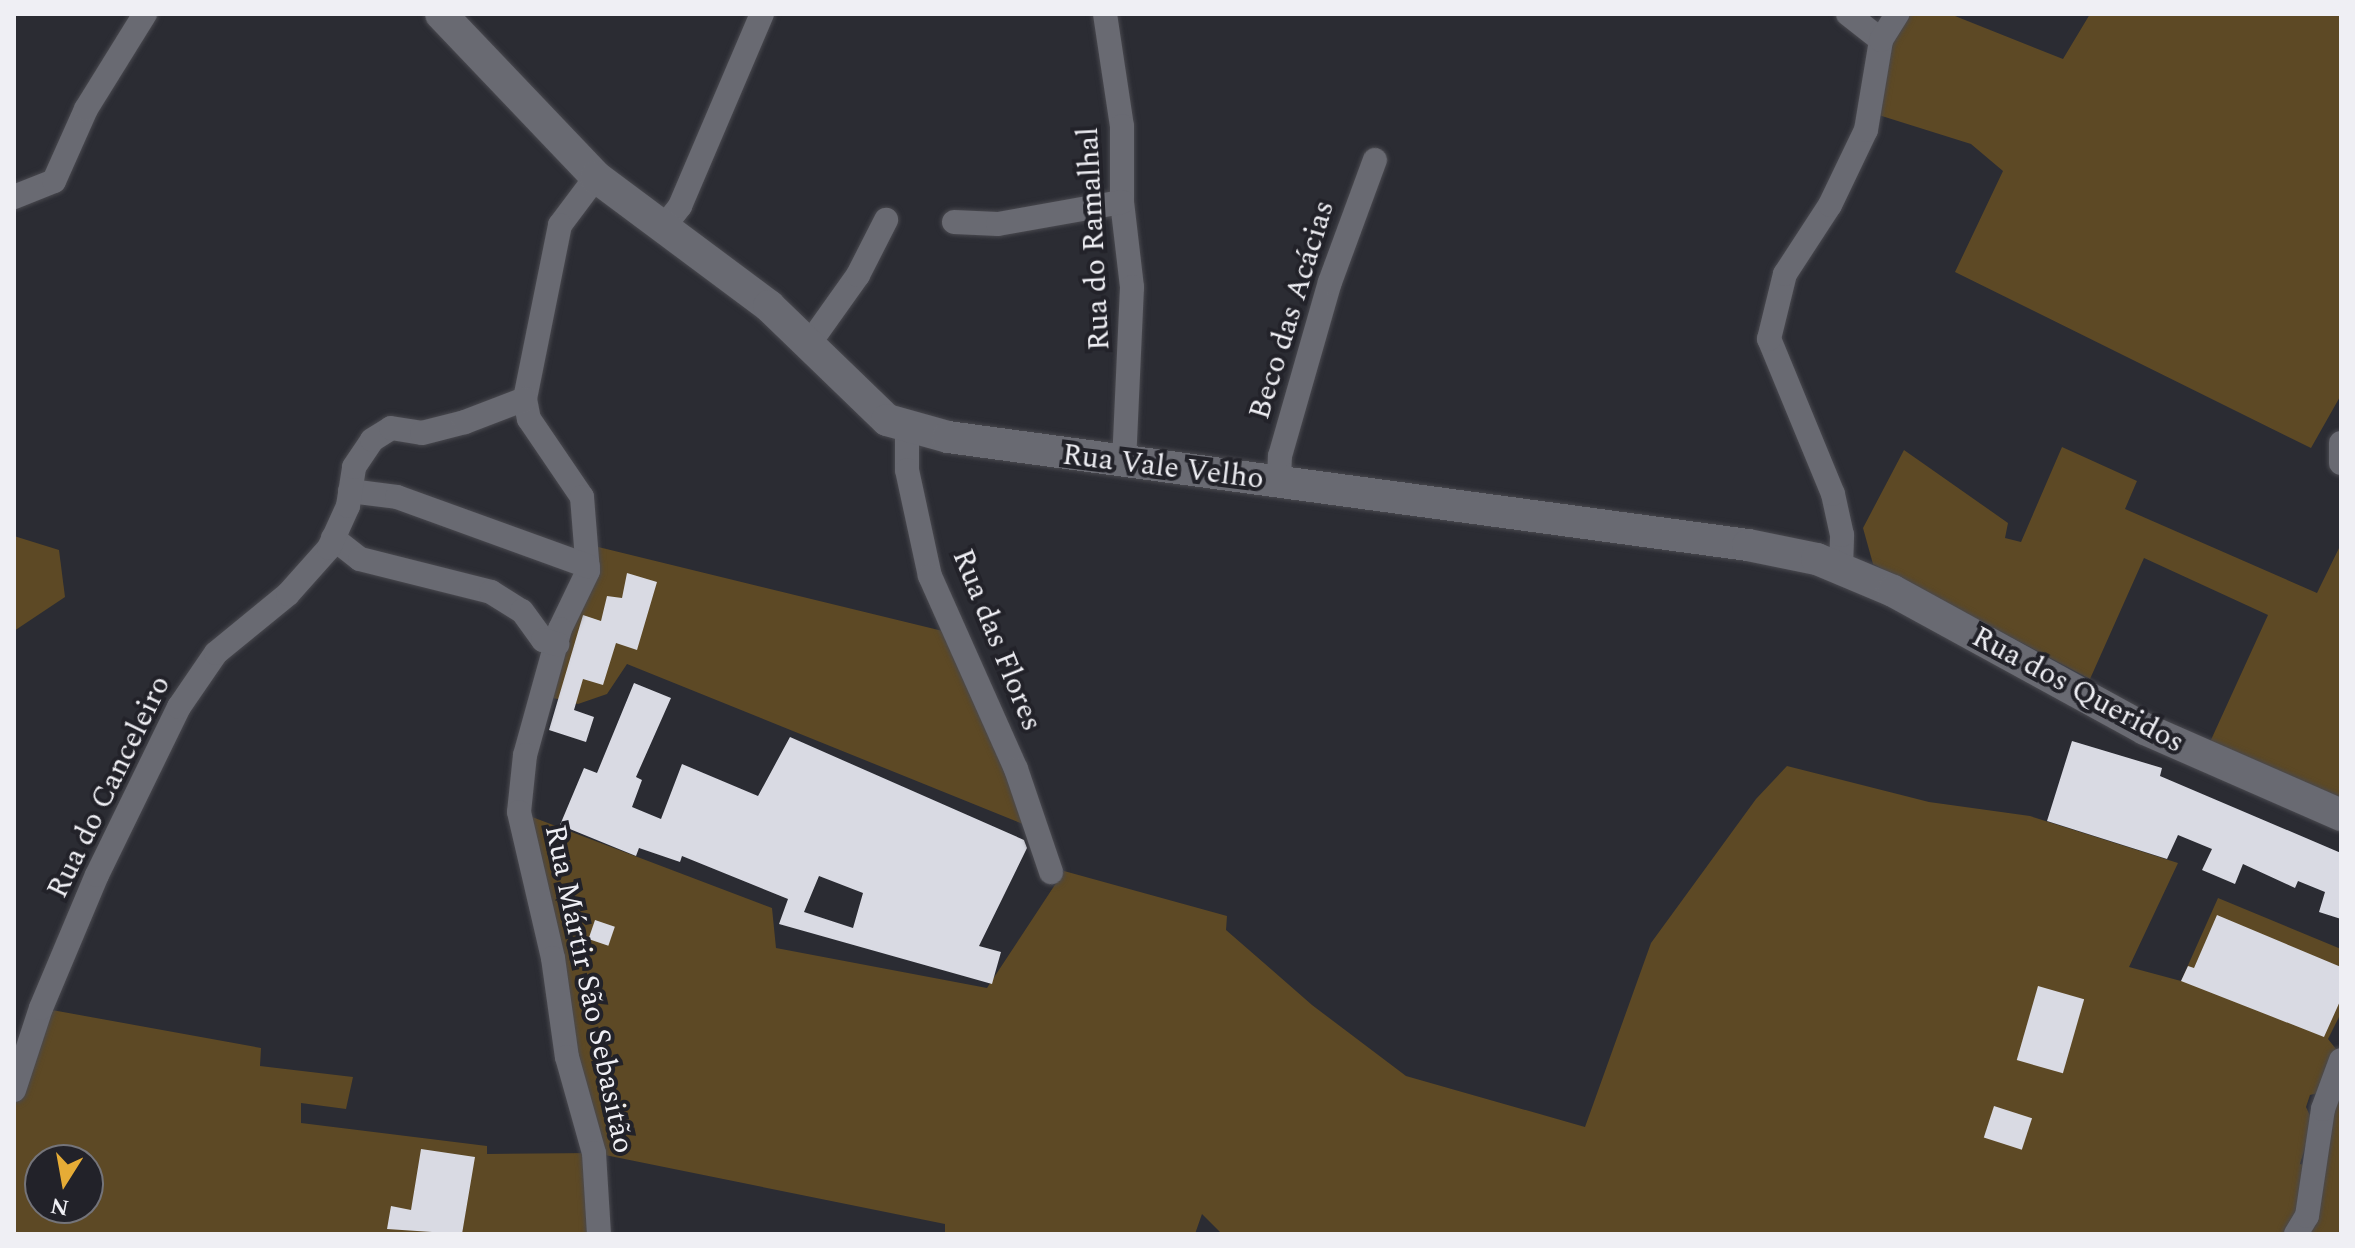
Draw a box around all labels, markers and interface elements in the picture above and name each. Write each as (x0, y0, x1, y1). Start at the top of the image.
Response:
street label: Rua do Ramalhal (1070, 126, 1118, 352)
street label: Beco das Acácias (1242, 196, 1342, 424)
street label: Rua Vale Velho (1060, 437, 1266, 497)
street label: Rua das Flores (944, 544, 1050, 736)
street label: Rua dos Queridos (1966, 619, 2190, 761)
street label: Rua do Canceleiro (40, 670, 178, 904)
street label: Rua Mártir São Sebasitão (537, 821, 641, 1157)
north arrow (24, 1144, 104, 1224)
text: N (48, 1188, 72, 1224)

